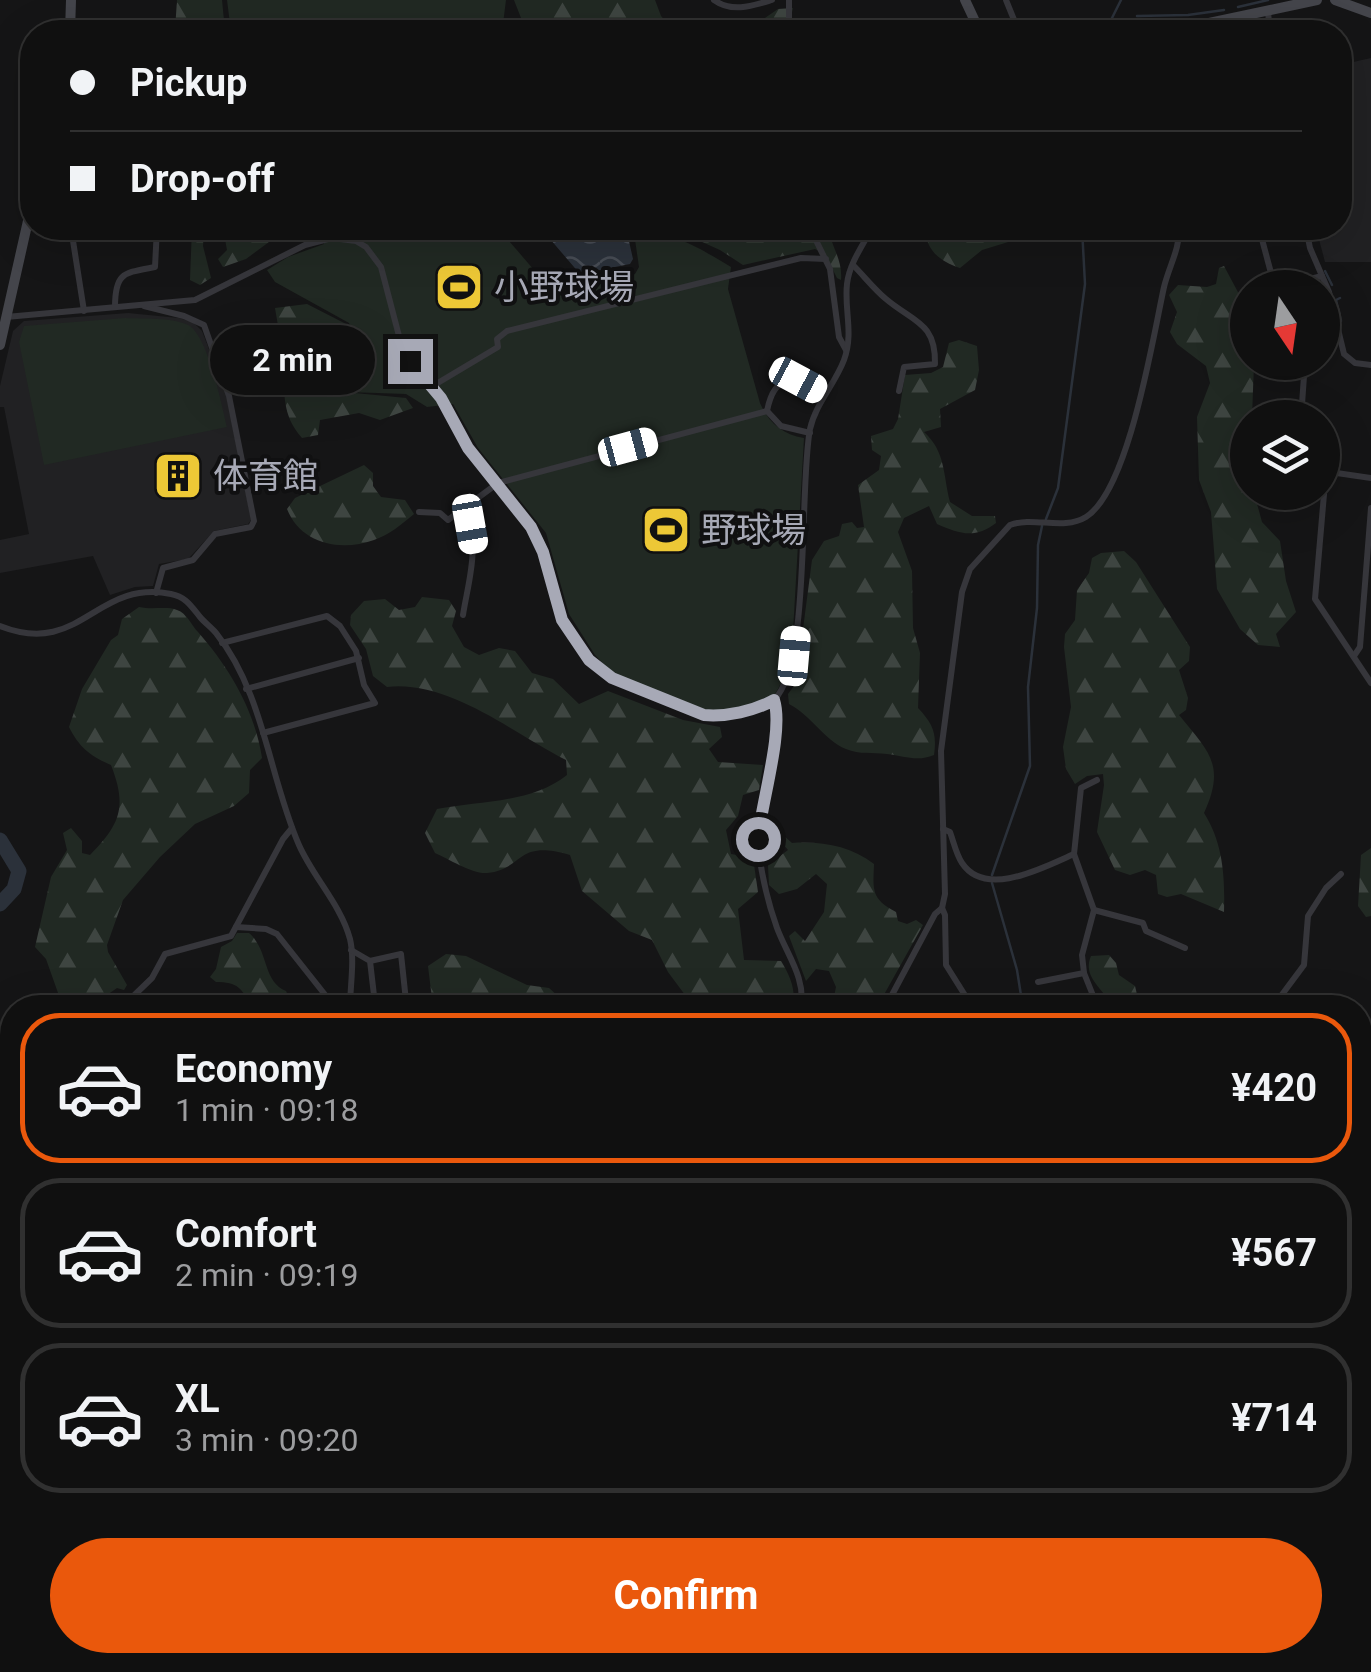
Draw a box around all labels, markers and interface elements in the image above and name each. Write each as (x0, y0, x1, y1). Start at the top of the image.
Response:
text: Pickup (130, 61, 247, 105)
text: Drop-off (130, 157, 275, 201)
sports icon: 小野球場 (433, 261, 485, 313)
place label: 小野球場 (494, 267, 634, 308)
north arrow (1230, 270, 1340, 380)
map controls (1230, 270, 1340, 510)
callout: 2 min (210, 326, 375, 396)
route end (388, 339, 433, 384)
text: 2 min (252, 341, 333, 379)
car (764, 353, 832, 407)
button: layers (1230, 400, 1340, 510)
car (595, 425, 661, 469)
building icon: 体育館 (152, 450, 204, 502)
place label: 体育館 (213, 456, 318, 497)
car (450, 492, 490, 556)
sports icon: 野球場 (640, 504, 692, 556)
place label: 野球場 (701, 510, 806, 551)
car (776, 625, 812, 687)
route start (736, 817, 781, 862)
icon: car (55, 1043, 145, 1133)
text: Economy (175, 1047, 332, 1091)
text: ¥420 (1231, 1066, 1317, 1110)
text: 1 min · 09:18 (175, 1091, 358, 1129)
icon: car (55, 1208, 145, 1298)
text: Comfort (175, 1212, 317, 1256)
text: ¥567 (1231, 1231, 1317, 1275)
text: 2 min · 09:19 (175, 1256, 358, 1294)
icon: car (55, 1373, 145, 1463)
text: XL (175, 1377, 220, 1421)
text: ¥714 (1231, 1396, 1317, 1440)
text: 3 min · 09:20 (175, 1421, 358, 1459)
button: Confirm (50, 1538, 1322, 1653)

